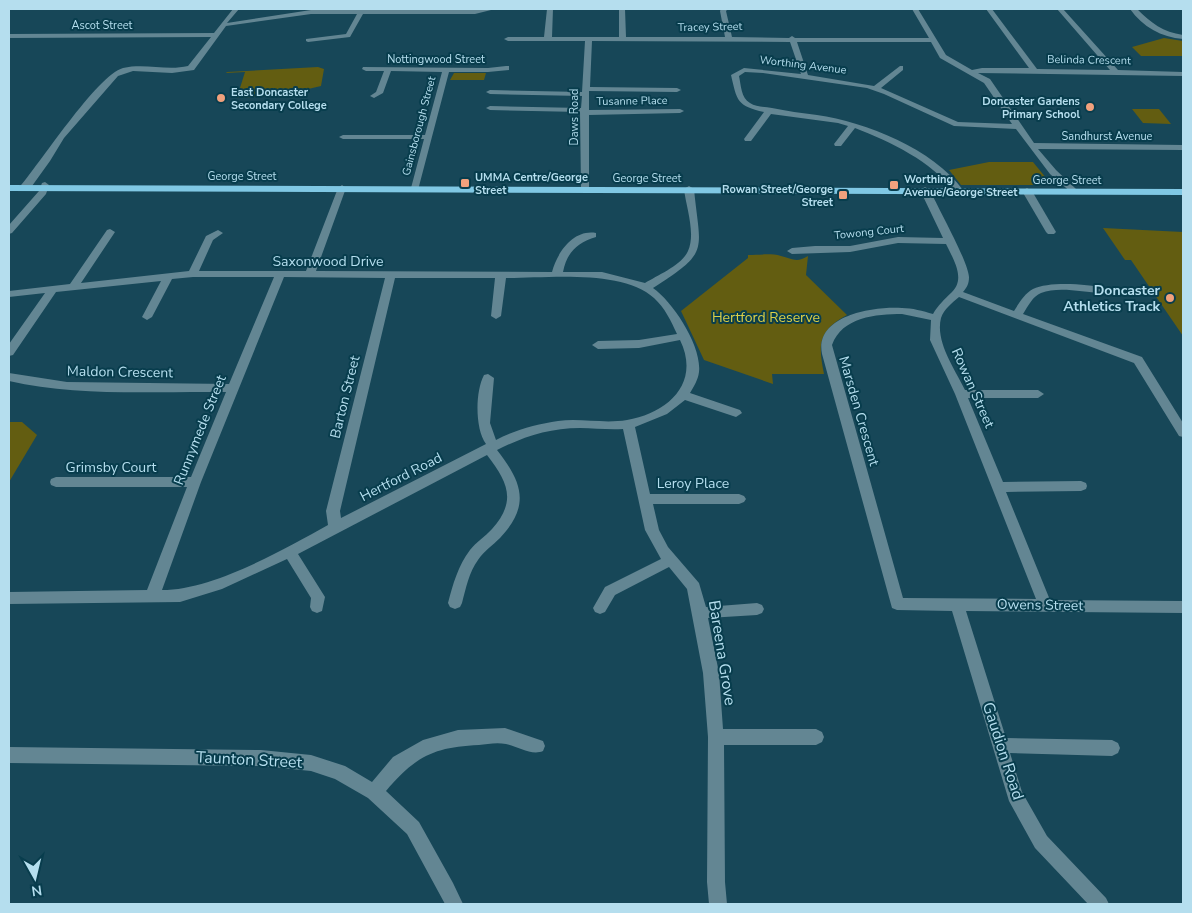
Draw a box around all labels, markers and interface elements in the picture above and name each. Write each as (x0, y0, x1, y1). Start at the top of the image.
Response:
street label: Ascot Street (72, 18, 133, 33)
street label: Tracey Street (677, 19, 743, 35)
street label: Nottingwood Street (387, 52, 485, 67)
street label: Worthing Avenue (759, 52, 847, 78)
street label: Belinda Crescent (1047, 52, 1131, 68)
street label: Gainsborough Street (399, 75, 439, 177)
place label: East Doncaster Secondary College (231, 85, 327, 113)
street label: Daws Road (567, 89, 582, 145)
marker: East Doncaster Secondary College (215, 92, 227, 104)
street label: Tusanne Place (596, 93, 668, 109)
place label: Doncaster Gardens Primary School (982, 94, 1080, 122)
marker: Doncaster Gardens Primary School (1084, 101, 1096, 113)
street label: Sandhurst Avenue (1062, 129, 1153, 144)
street label: George Street (208, 169, 277, 184)
place label: UMMA Centre/George Street (475, 170, 588, 198)
street label: George Street (613, 171, 682, 186)
place label: Worthing Avenue/George Street (904, 172, 1018, 200)
street label: George Street (1033, 173, 1102, 188)
marker: UMMA Centre/George Street (459, 177, 471, 189)
marker: Worthing Avenue/George Street (888, 179, 900, 191)
place label: Rowan Street/George Street (722, 182, 834, 210)
marker: Rowan Street/George Street (837, 189, 849, 201)
street label: Towong Court (833, 221, 905, 243)
street label: Saxonwood Drive (272, 252, 384, 271)
place label: Doncaster Athletics Track (1063, 281, 1161, 316)
marker: Doncaster Athletics Track (1164, 292, 1176, 304)
park label: Hertford Reserve (712, 308, 820, 327)
street label: Rowan Street (947, 345, 999, 431)
street label: Barton Street (326, 354, 364, 440)
street label: Marsden Crescent (834, 354, 884, 468)
street label: Maldon Crescent (67, 362, 173, 382)
street label: Runnymede Street (169, 372, 231, 488)
street label: Hertford Road (357, 448, 445, 506)
street label: Grimsby Court (66, 458, 157, 477)
street label: Leroy Place (657, 474, 729, 493)
street label: Owens Street (997, 595, 1083, 615)
street label: Bareena Grove (703, 599, 741, 707)
street label: Gaudion Road (977, 699, 1029, 803)
street label: Taunton Street (195, 746, 303, 774)
north arrow (10, 853, 60, 903)
text: N (30, 880, 43, 901)

